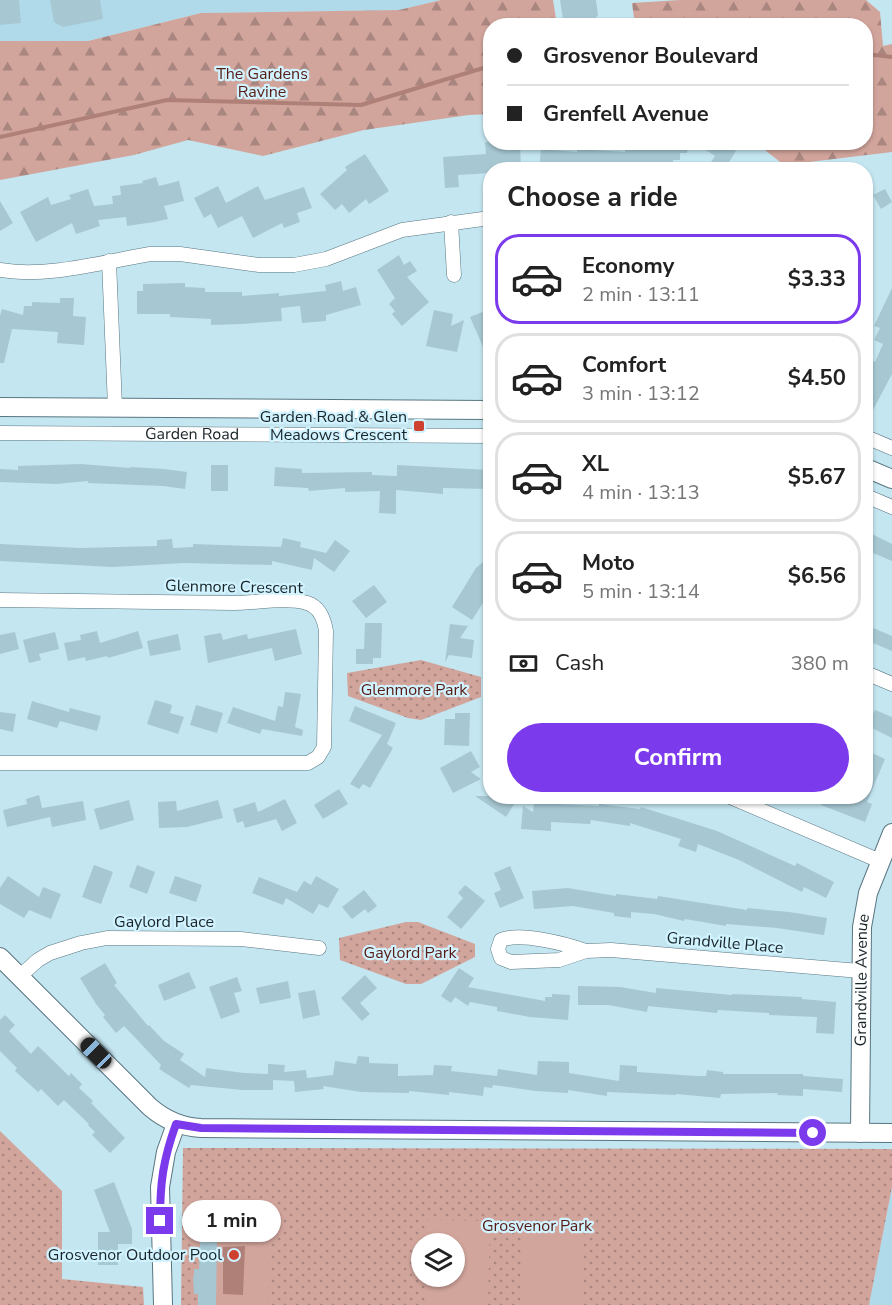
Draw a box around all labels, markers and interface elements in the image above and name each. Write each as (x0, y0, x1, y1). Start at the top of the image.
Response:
text: Grosvenor Boulevard (543, 41, 759, 71)
park label: The Gardens Ravine (216, 63, 308, 103)
text: Grenfell Avenue (543, 99, 709, 129)
text: Choose a ride (507, 179, 678, 216)
text: Economy (582, 251, 674, 281)
icon: car (510, 252, 564, 306)
text: $3.33 (788, 264, 846, 294)
text: 2 min · 13:11 (582, 281, 700, 308)
text: Comfort (582, 350, 666, 380)
icon: car (510, 351, 564, 405)
text: $4.50 (788, 363, 846, 393)
text: 3 min · 13:12 (582, 380, 700, 407)
place label: Garden Road & Glen Meadows Crescent (260, 406, 407, 446)
marker: Garden Road & Glen Meadows Crescent (412, 419, 426, 433)
street label: Garden Road (145, 423, 239, 445)
text: XL (582, 449, 609, 479)
icon: car (510, 450, 564, 504)
text: $5.67 (788, 462, 846, 492)
text: 4 min · 13:13 (582, 479, 700, 506)
text: Moto (582, 548, 635, 578)
icon: car (510, 549, 564, 603)
text: $6.56 (788, 561, 846, 591)
street label: Glenmore Crescent (165, 575, 303, 599)
text: 5 min · 13:14 (582, 578, 700, 605)
icon: cash (507, 647, 540, 680)
text: Cash (555, 648, 604, 678)
text: 380 m (791, 650, 849, 677)
park label: Glenmore Park (361, 679, 468, 701)
button: Confirm (507, 723, 849, 792)
street label: Gaylord Place (114, 911, 214, 933)
street label: Grandville Avenue (850, 912, 875, 1046)
street label: Grandville Place (666, 927, 784, 959)
park label: Gaylord Park (364, 942, 457, 964)
car (77, 1034, 115, 1072)
route start (799, 1119, 826, 1146)
callout: 1 min (181, 1200, 280, 1242)
route end (146, 1207, 173, 1234)
text: 1 min (206, 1207, 257, 1234)
park label: Grosvenor Park (482, 1215, 593, 1237)
map controls (411, 1233, 465, 1287)
button: layers (411, 1233, 465, 1287)
place label: Grosvenor Outdoor Pool (48, 1244, 222, 1266)
marker: Grosvenor Outdoor Pool (227, 1248, 241, 1262)

